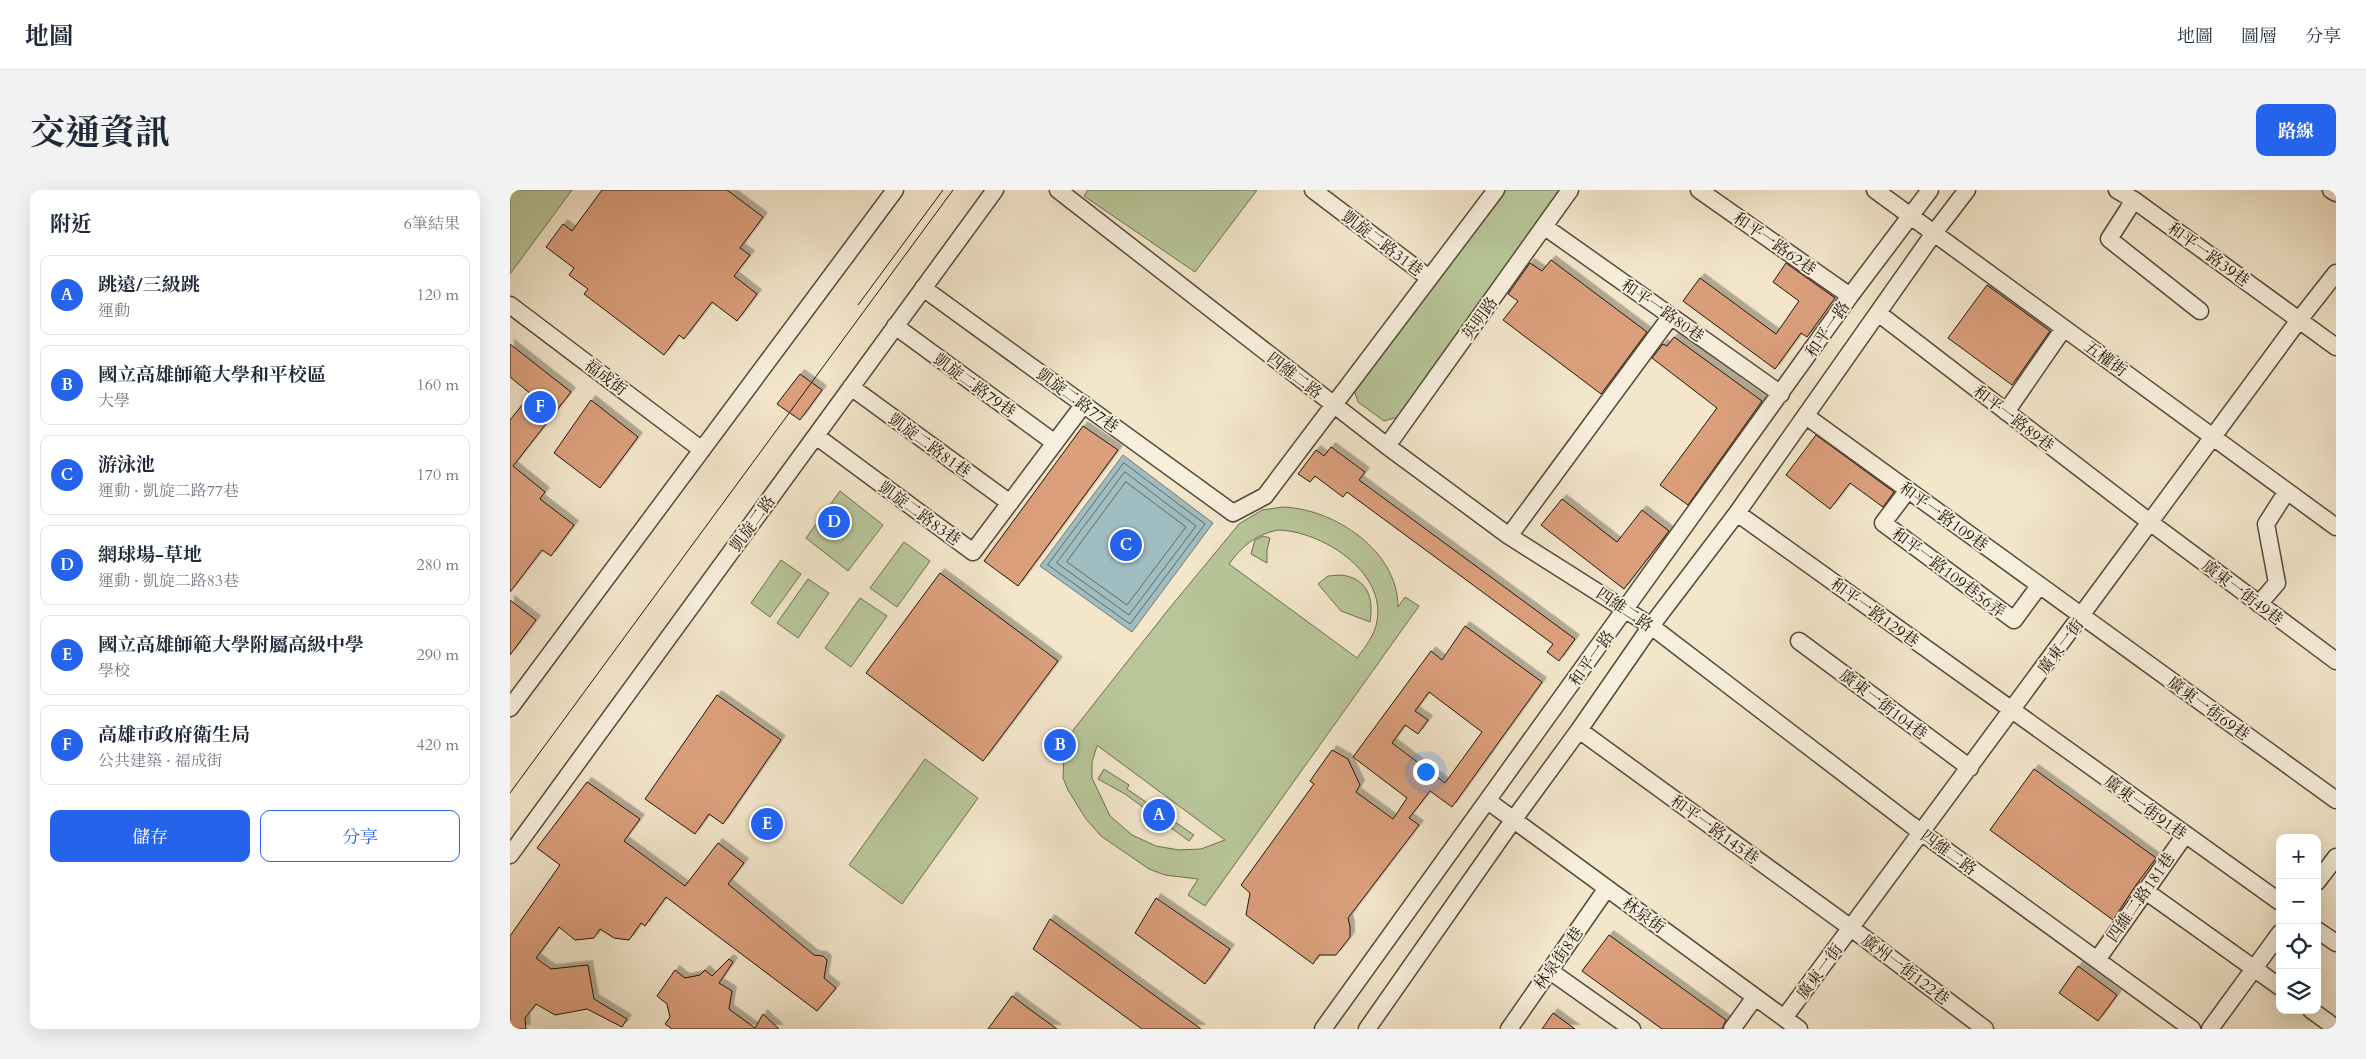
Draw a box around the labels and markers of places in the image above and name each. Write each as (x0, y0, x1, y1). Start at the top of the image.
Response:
pin: F (524, 388, 556, 426)
pin: D (818, 503, 850, 541)
pin: C (1110, 526, 1142, 564)
pin: B (1044, 726, 1076, 764)
pin: A (1143, 796, 1175, 834)
pin: E (751, 805, 783, 843)

